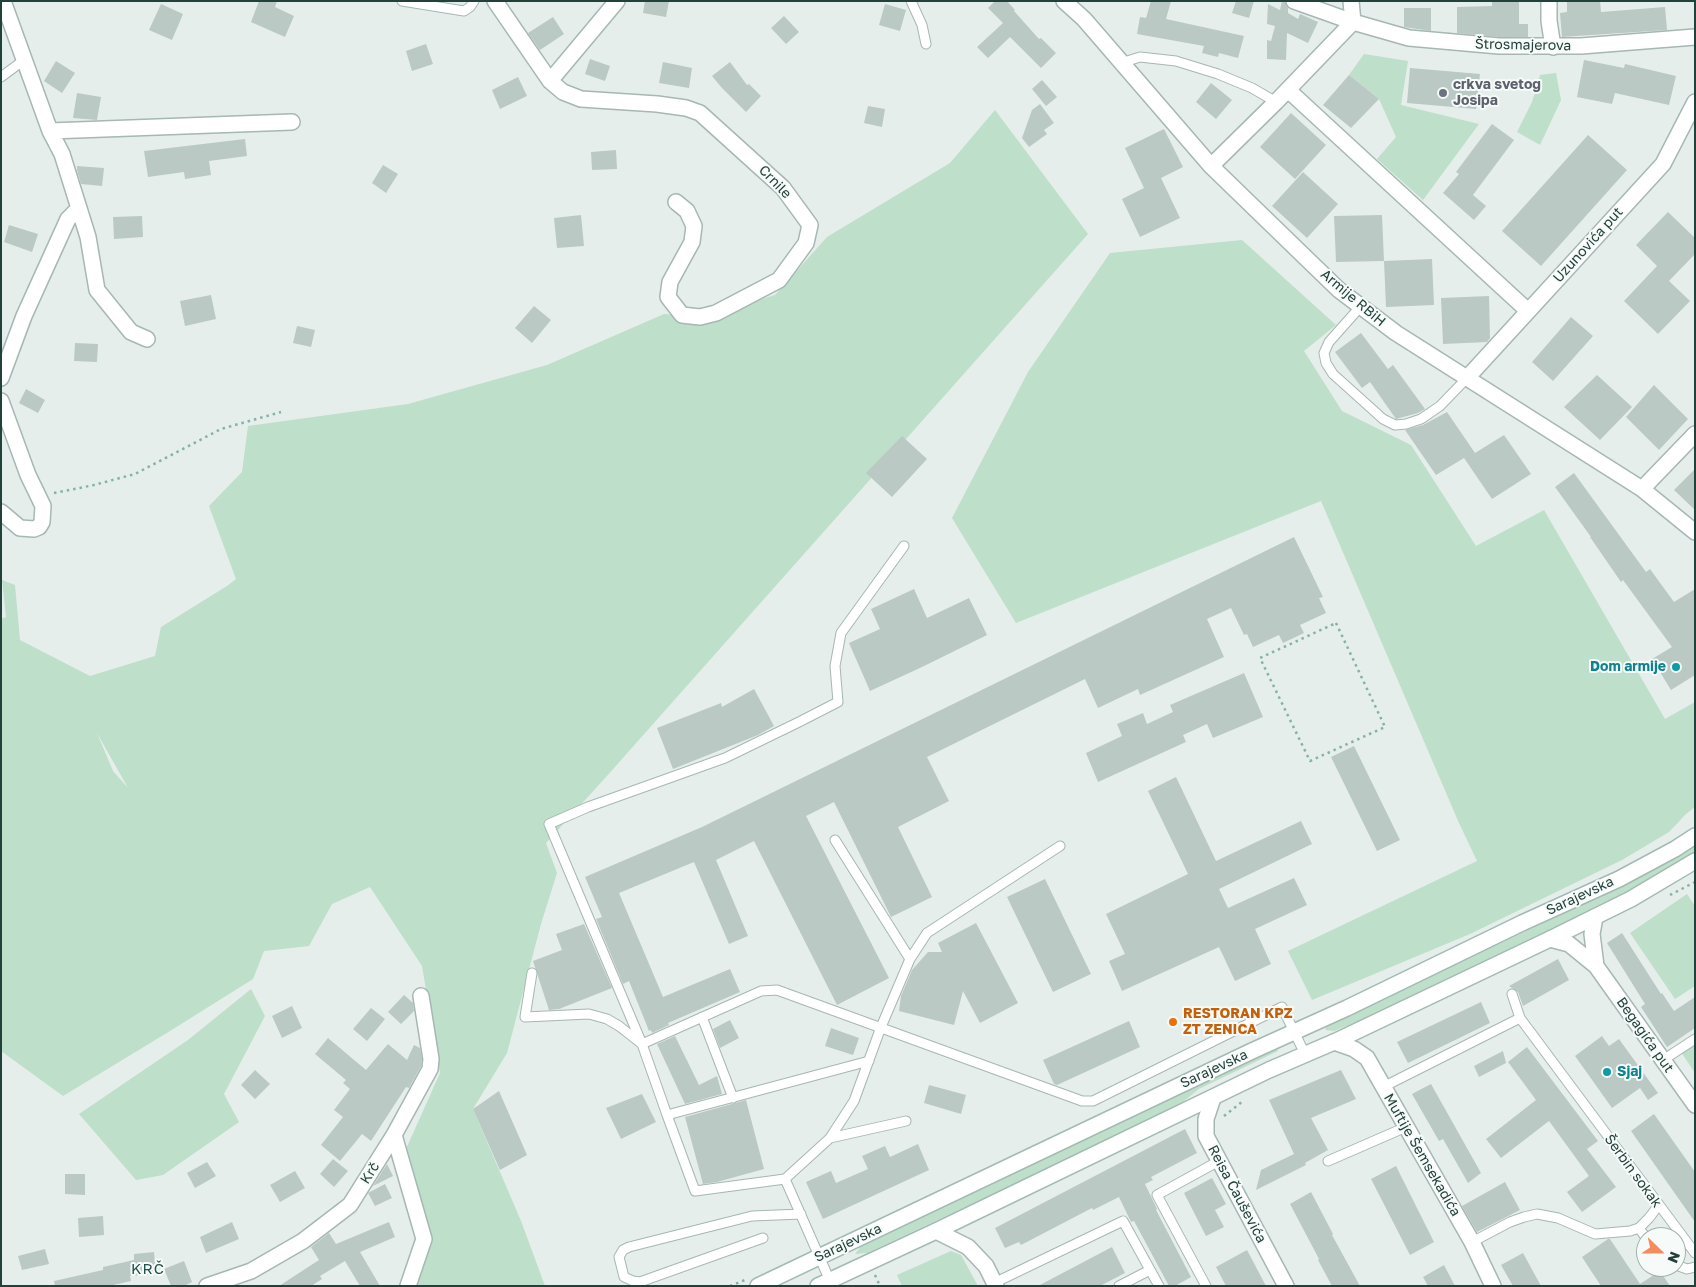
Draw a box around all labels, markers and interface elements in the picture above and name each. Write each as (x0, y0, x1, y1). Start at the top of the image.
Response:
street label: Štrosmajerova (1475, 36, 1571, 54)
place label: crkva svetog Josipa (1453, 77, 1541, 110)
marker: crkva svetog Josipa (1437, 87, 1449, 99)
street label: Crnile (755, 162, 795, 202)
street label: Uzunovića put (1550, 204, 1626, 286)
street label: Armije RBiH (1317, 266, 1389, 330)
place label: Dom armije (1590, 659, 1666, 675)
marker: Dom armije (1670, 661, 1682, 673)
street label: Sarajevska (1544, 873, 1616, 919)
street label: Begagića put (1613, 994, 1677, 1076)
place label: RESTORAN KPZ ZT ZENICA (1183, 1006, 1293, 1038)
marker: RESTORAN KPZ ZT ZENICA (1167, 1016, 1179, 1028)
street label: Sarajevska (1178, 1046, 1250, 1092)
place label: Sjaj (1617, 1064, 1642, 1080)
marker: Sjaj (1601, 1066, 1613, 1078)
street label: Muftije Šemsekadića (1380, 1091, 1464, 1219)
street label: Šerbin sokak (1601, 1131, 1665, 1211)
street label: Reisa Čauševića (1204, 1142, 1270, 1246)
street label: Krč (357, 1159, 383, 1187)
street label: Sarajevska (812, 1220, 884, 1266)
north arrow (1636, 1227, 1686, 1277)
text: N (1665, 1249, 1684, 1266)
district label: KRČ (131, 1260, 165, 1278)

